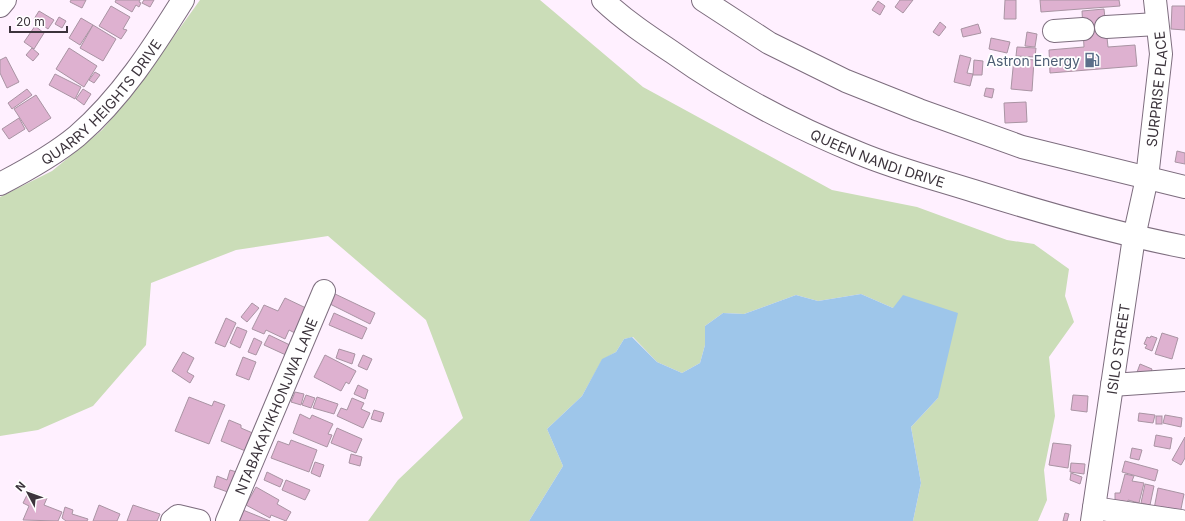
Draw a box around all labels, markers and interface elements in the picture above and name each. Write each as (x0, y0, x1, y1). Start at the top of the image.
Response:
scale bar (10, 8, 67, 34)
text: 20 m (16, 14, 45, 29)
street label: SURPRISE PLACE (1142, 30, 1170, 148)
street label: QUARRY HEIGHTS DRIVE (37, 36, 164, 168)
fuel station icon: Astron Energy (1083, 51, 1101, 69)
place label: Astron Energy (986, 52, 1080, 69)
street label: QUEEN NANDI DRIVE (808, 125, 947, 190)
street label: ISILO STREET (1102, 302, 1133, 395)
street label: NTABAKAYIKHONJWA LANE (231, 315, 320, 497)
north arrow (8, 473, 48, 513)
text: N (12, 479, 28, 494)

